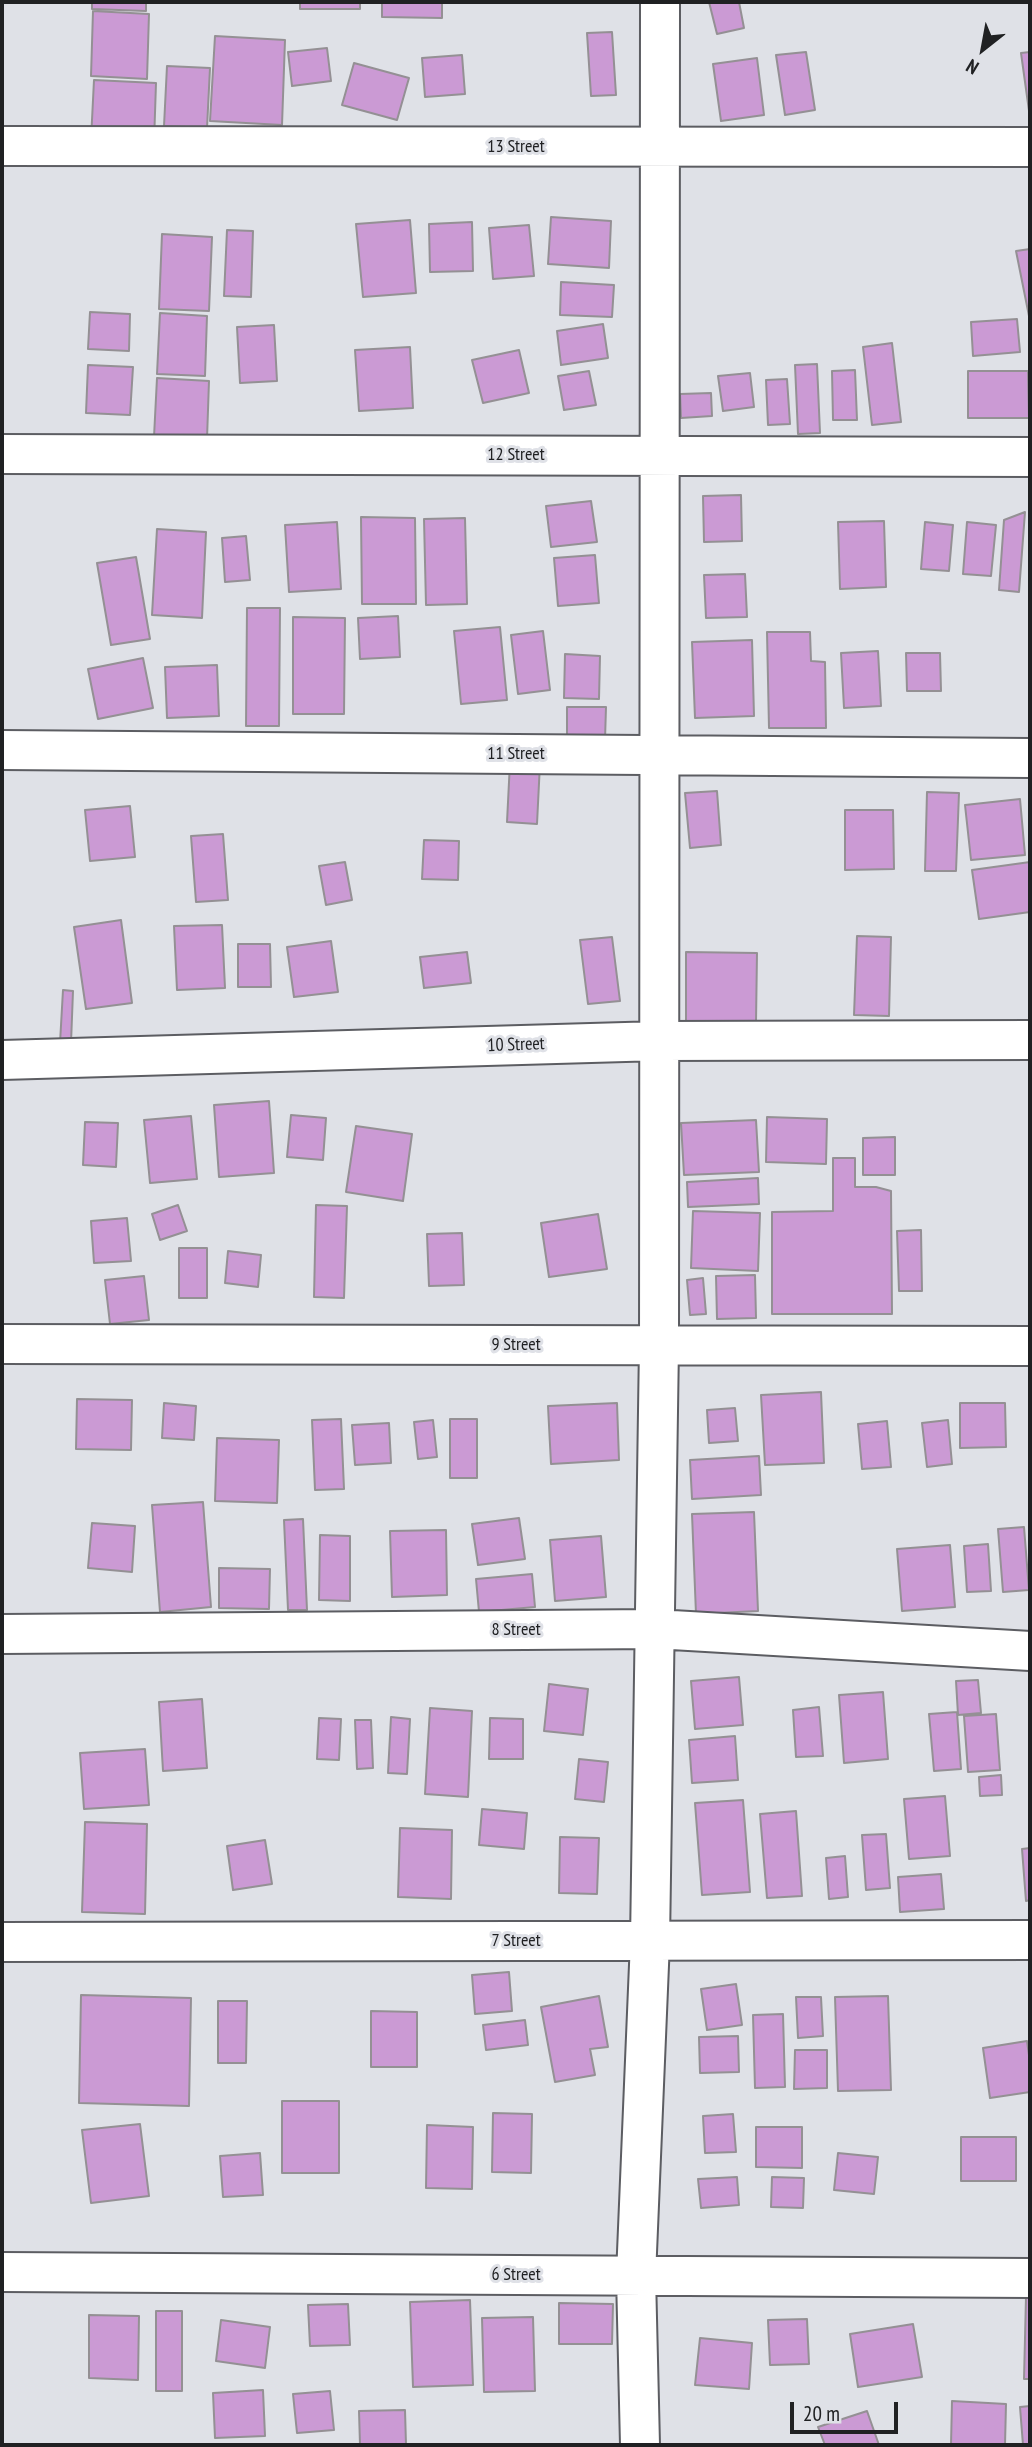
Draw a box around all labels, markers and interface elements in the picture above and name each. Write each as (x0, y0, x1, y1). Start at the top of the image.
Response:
north arrow (948, 14, 1018, 84)
text: N (962, 54, 983, 80)
street label: 13 Street (487, 136, 545, 158)
street label: 12 Street (487, 444, 545, 466)
street label: 11 Street (487, 743, 545, 765)
street label: 10 Street (487, 1033, 545, 1057)
street label: 9 Street (491, 1334, 541, 1356)
street label: 8 Street (491, 1619, 541, 1641)
street label: 7 Street (491, 1930, 541, 1952)
street label: 6 Street (491, 2264, 541, 2286)
scale bar (794, 2388, 902, 2432)
text: 20 m (803, 2400, 840, 2427)

